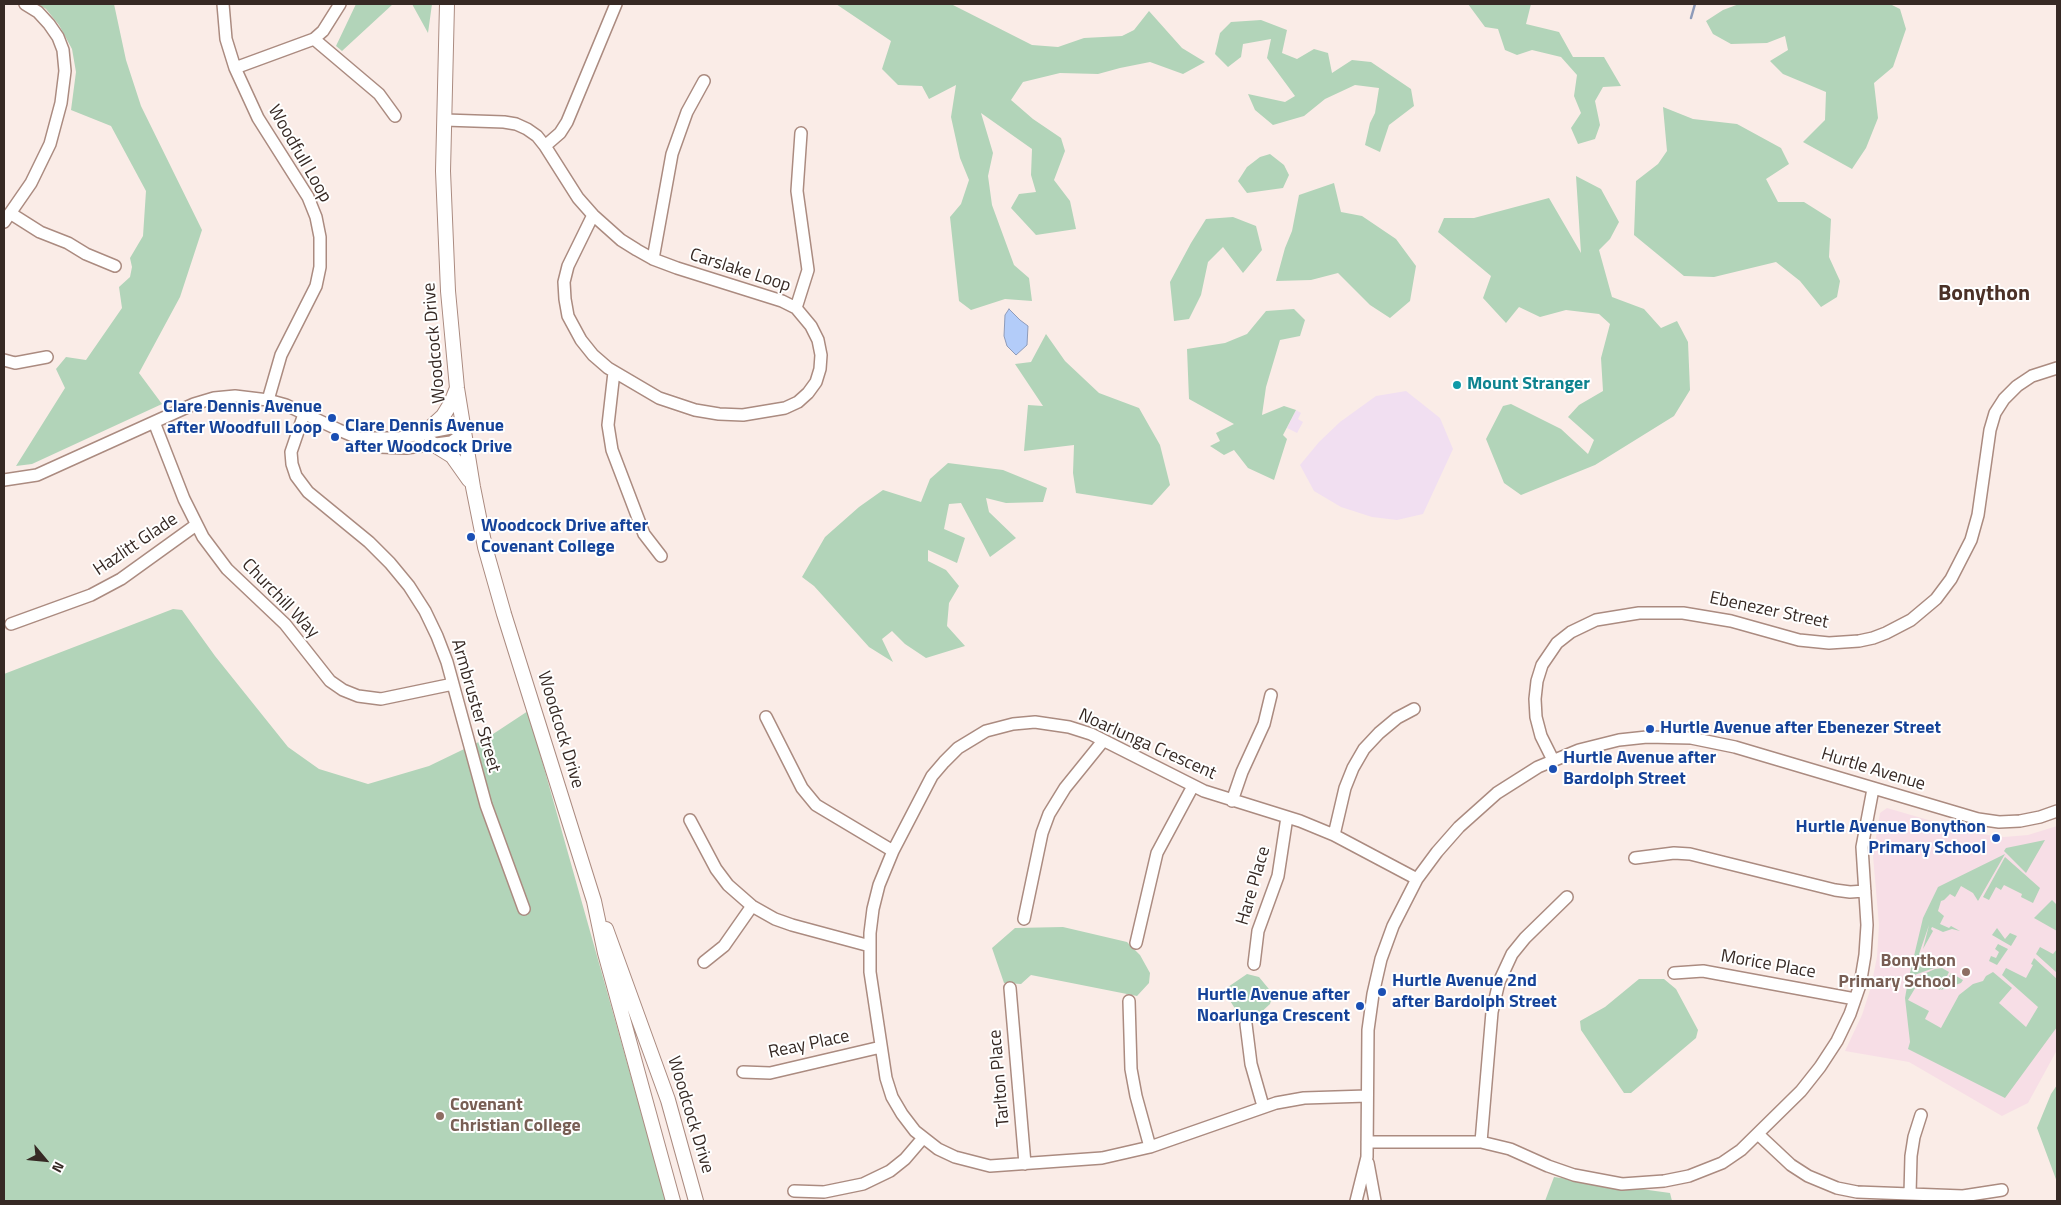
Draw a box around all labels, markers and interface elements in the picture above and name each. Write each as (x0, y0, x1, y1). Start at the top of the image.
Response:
street label: Woodfull Loop (262, 101, 336, 207)
street label: Carslake Loop (687, 244, 793, 298)
street label: Woodcock Drive (419, 282, 451, 404)
district label: Bonython (1938, 282, 2030, 308)
place label: Mount Stranger (1467, 374, 1590, 396)
marker: Mount Stranger (1451, 379, 1463, 391)
place label: Clare Dennis Avenue after Woodfull Loop (163, 397, 322, 439)
marker: Clare Dennis Avenue after Woodfull Loop (326, 412, 338, 424)
place label: Clare Dennis Avenue after Woodcock Drive (345, 416, 512, 458)
marker: Clare Dennis Avenue after Woodcock Drive (329, 431, 341, 443)
street label: Hazlitt Glade (90, 509, 182, 581)
place label: Woodcock Drive after Covenant College (481, 516, 648, 558)
marker: Woodcock Drive after Covenant College (465, 531, 477, 543)
street label: Churchill Way (237, 555, 323, 643)
street label: Ebenezer Street (1708, 588, 1830, 634)
street label: Armbruster Street (446, 637, 504, 775)
street label: Woodcock Drive (532, 669, 588, 791)
street label: Noarlunga Crescent (1075, 705, 1219, 785)
place label: Hurtle Avenue after Ebenezer Street (1660, 718, 1941, 740)
marker: Hurtle Avenue after Ebenezer Street (1644, 723, 1656, 735)
street label: Hurtle Avenue (1818, 744, 1928, 796)
place label: Hurtle Avenue after Bardolph Street (1563, 748, 1716, 791)
marker: Hurtle Avenue after Bardolph Street (1547, 763, 1559, 775)
place label: Hurtle Avenue Bonython Primary School (1796, 817, 1986, 860)
marker: Hurtle Avenue Bonython Primary School (1990, 832, 2002, 844)
street label: Hare Place (1232, 844, 1276, 928)
street label: Morice Place (1719, 946, 1817, 984)
place label: Bonython Primary School (1838, 951, 1956, 994)
marker: Bonython Primary School (1960, 966, 1972, 978)
place label: Hurtle Avenue 2nd after Bardolph Street (1392, 971, 1557, 1014)
place label: Hurtle Avenue after Noarlunga Crescent (1197, 985, 1350, 1028)
marker: Hurtle Avenue 2nd after Bardolph Street (1376, 986, 1388, 998)
marker: Hurtle Avenue after Noarlunga Crescent (1354, 1000, 1366, 1012)
street label: Reay Place (767, 1026, 851, 1064)
street label: Tarlton Place (985, 1029, 1015, 1127)
street label: Woodcock Drive (662, 1054, 718, 1176)
place label: Covenant Christian College (450, 1095, 581, 1138)
marker: Covenant Christian College (434, 1110, 446, 1122)
north arrow (20, 1135, 70, 1185)
text: N (47, 1158, 70, 1176)

